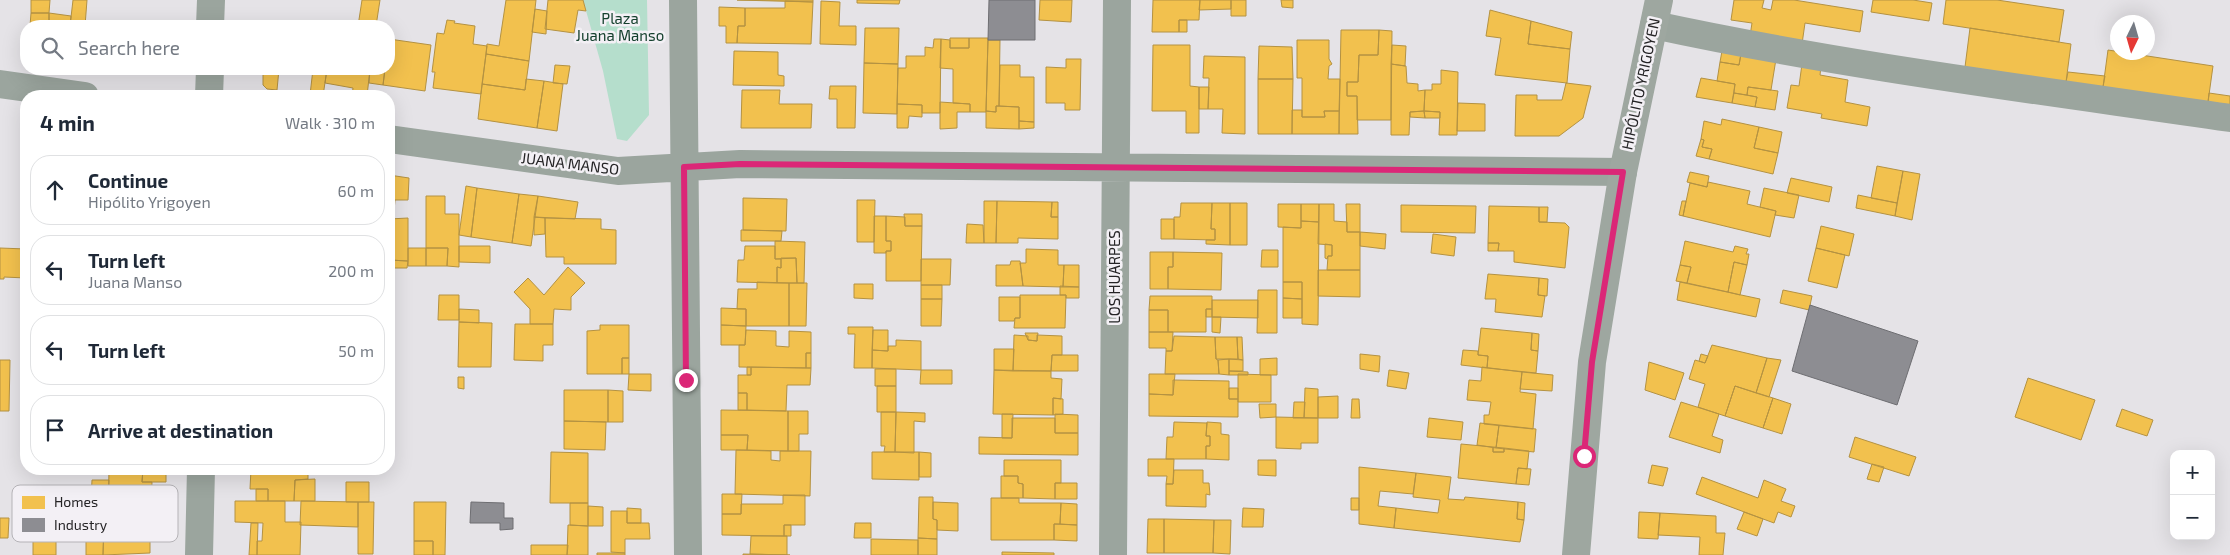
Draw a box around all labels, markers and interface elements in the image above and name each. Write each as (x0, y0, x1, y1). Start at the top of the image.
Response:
park label: Plaza Juana Manso (576, 9, 664, 44)
north arrow (2110, 15, 2155, 60)
street label: HIPÓLITO YRIGOYEN (1617, 16, 1663, 151)
search box (20, 20, 395, 75)
icon: search (38, 34, 66, 62)
text: Search here (78, 36, 180, 59)
text: 4 min (40, 110, 95, 135)
text: Walk · 310 m (285, 113, 375, 132)
street label: JUANA MANSO (520, 148, 620, 178)
text: Continue (88, 169, 168, 192)
icon: ahead (41, 176, 69, 204)
text: 60 m (338, 181, 374, 200)
text: Hipólito Yrigoyen (88, 192, 211, 211)
street label: LOS HUARPES (1105, 230, 1123, 324)
text: Turn left (88, 249, 165, 272)
icon: left (41, 256, 69, 284)
text: 200 m (328, 261, 374, 280)
text: Juana Manso (88, 272, 182, 291)
icon: left (41, 336, 69, 364)
text: Turn left (88, 339, 165, 362)
text: 50 m (338, 341, 374, 360)
route end (675, 369, 698, 392)
icon: arrive (41, 416, 69, 444)
text: Arrive at destination (88, 419, 273, 442)
route start (1573, 445, 1596, 468)
map controls (2170, 450, 2215, 540)
button: + (2170, 450, 2215, 495)
legend (12, 485, 178, 542)
text: Homes (54, 493, 98, 510)
button: − (2170, 495, 2215, 540)
text: Industry (54, 516, 108, 533)

